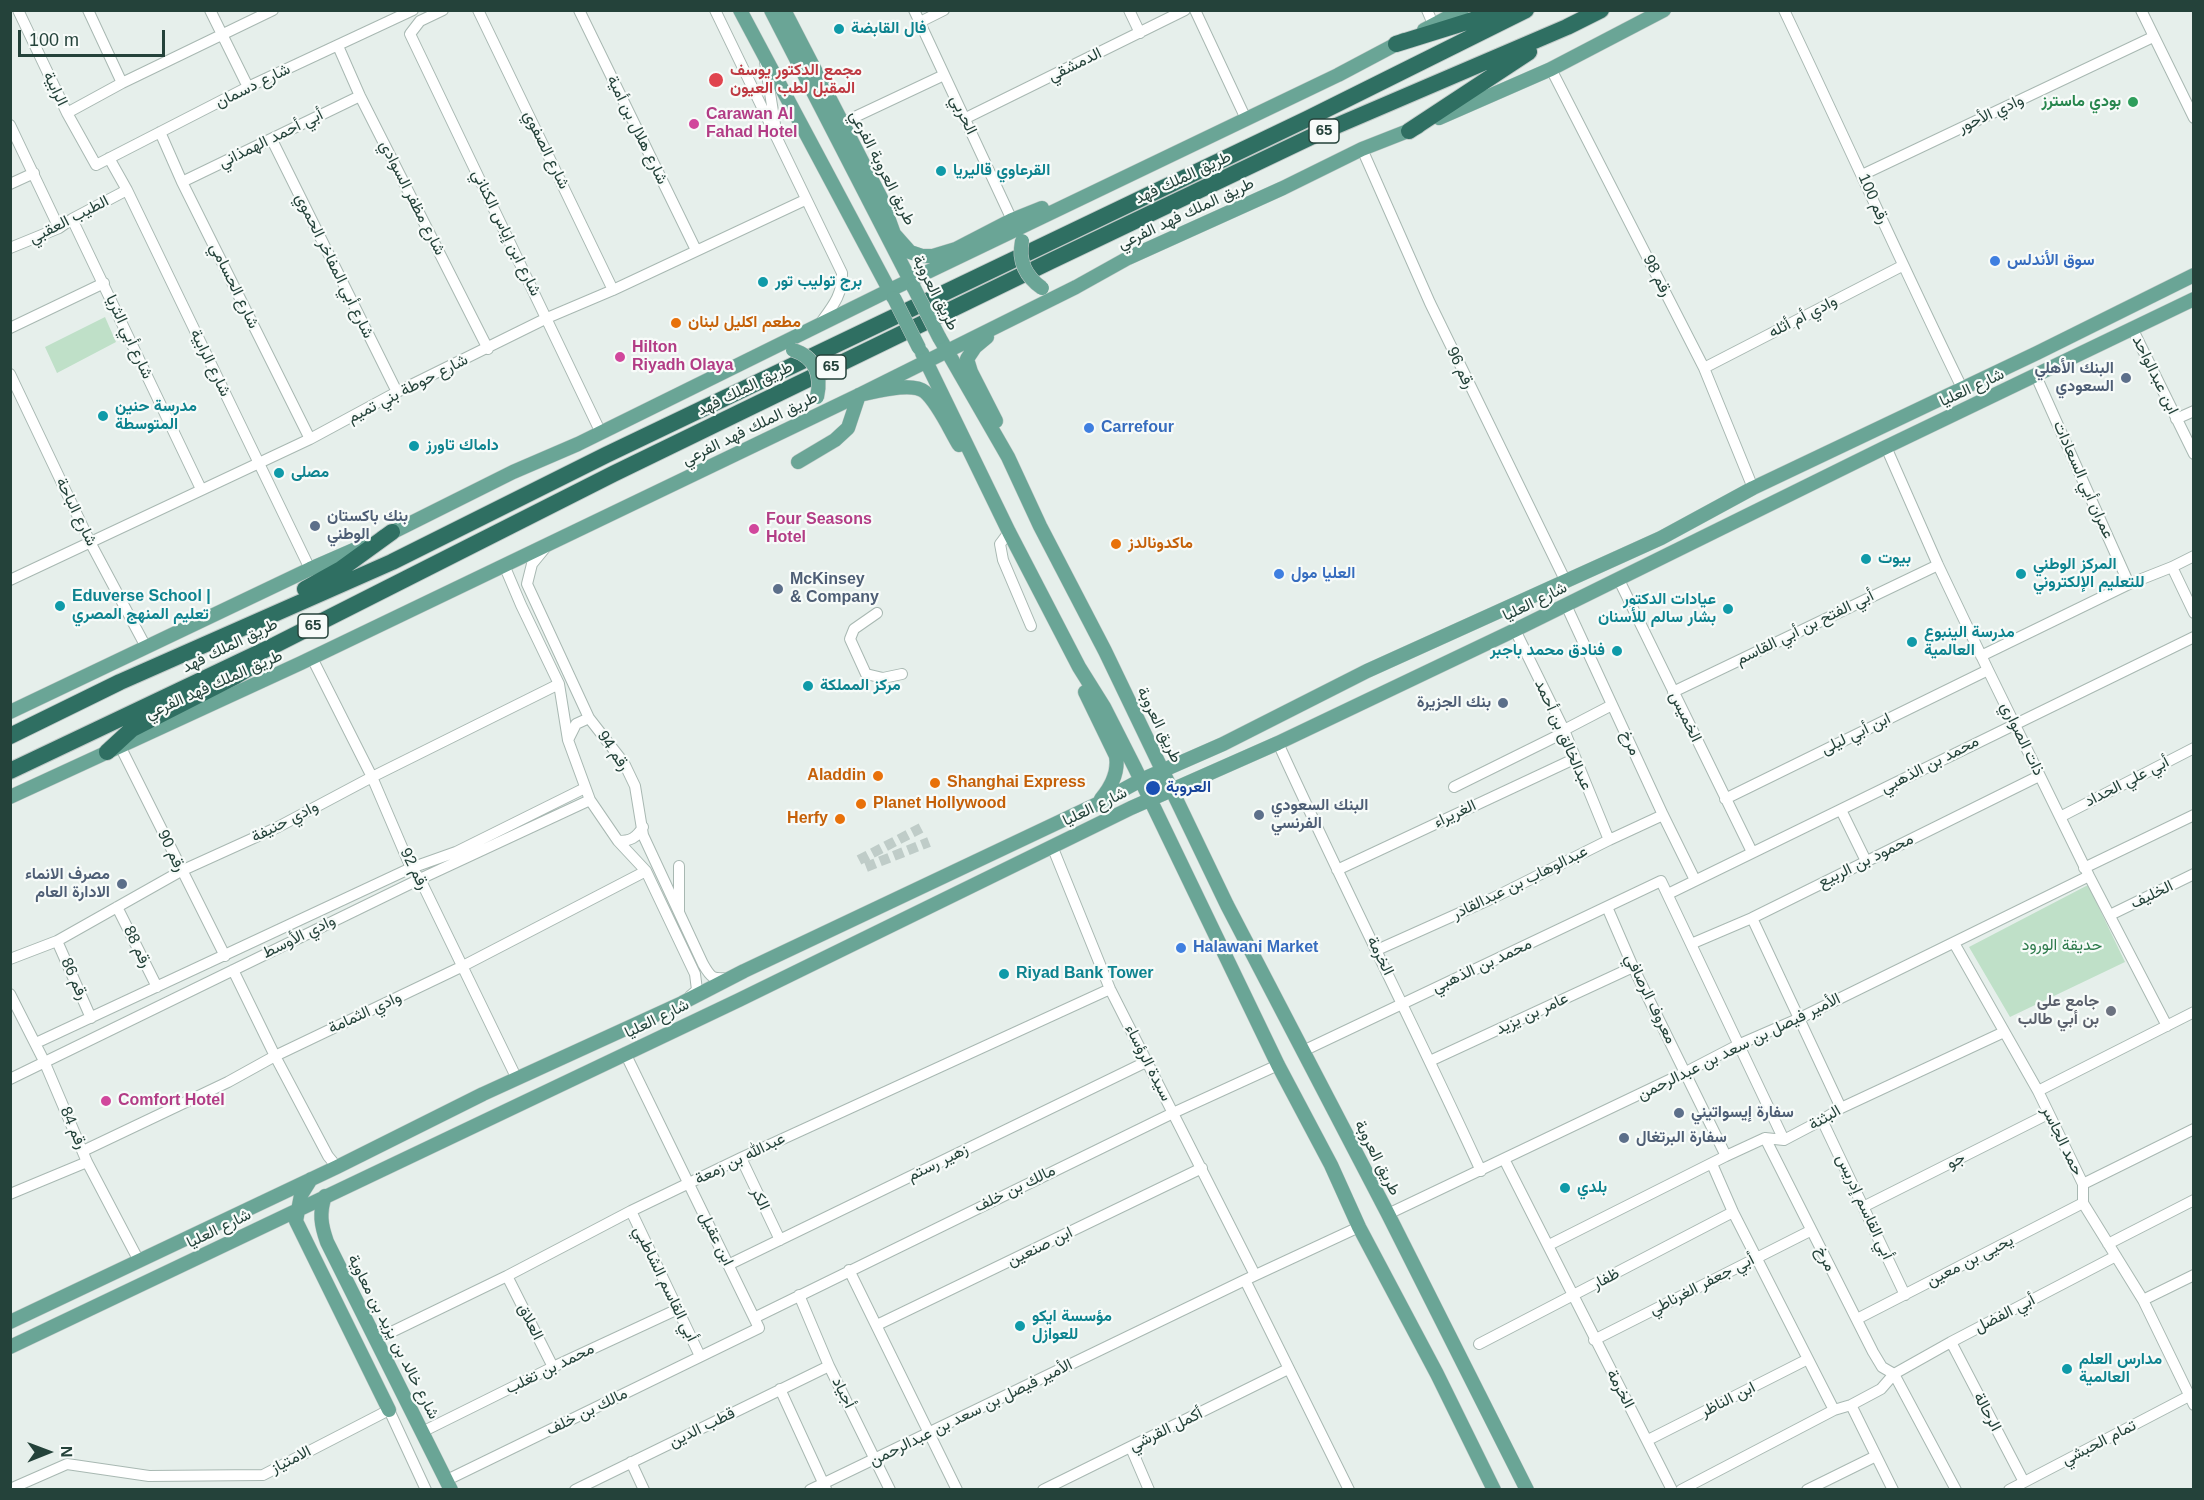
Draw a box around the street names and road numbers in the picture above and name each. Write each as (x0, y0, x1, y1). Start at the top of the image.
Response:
street label: الدمشقي (1045, 44, 1105, 86)
street label: شارع دسمان (212, 60, 294, 112)
street label: الرابية (38, 69, 72, 109)
street label: شارع هلال بن أمية (602, 72, 672, 188)
street label: وادي الأحور (1955, 90, 2027, 138)
street label: الحربي (945, 92, 981, 138)
street label: أبي أحمد الهمذاني (216, 105, 326, 173)
street label: طريق العروبة الفرعي (845, 107, 919, 229)
street label: شارع الصفوي (519, 108, 573, 192)
road number: 65 (1309, 119, 1339, 143)
street label: شارع مظفر السوادي (375, 137, 449, 259)
street label: طريق الملك فهد (1132, 147, 1234, 209)
street label: شارع ابن إياس الكناني (467, 167, 545, 299)
street label: رقم 100 (1853, 171, 1893, 227)
street label: طريق الملك فهد الفرعي (1115, 174, 1257, 254)
street label: شارع أبي المفاخر الحموي (290, 190, 378, 342)
street label: الطيب العقبي (26, 192, 112, 248)
street label: شارع الحسامي (205, 240, 263, 332)
street label: طريق العروبة (908, 252, 962, 334)
street label: رقم 98 (1638, 252, 1676, 300)
street label: شارع أبي الثريا (101, 292, 157, 382)
street label: وادي أم أثله (1766, 292, 1840, 342)
street label: شارع الرابية (185, 326, 235, 400)
street label: ابن عبدالواحد (2128, 333, 2182, 417)
street label: رقم 96 (1442, 344, 1478, 392)
street label: شارع حوطة بني تميم (345, 350, 471, 428)
road number: 65 (816, 355, 846, 379)
street label: طريق الملك فهد (694, 358, 796, 420)
street label: شارع العليا (1937, 365, 2007, 411)
street label: طريق الملك فهد الفرعي (679, 388, 821, 470)
street label: عمران أبي السعادات (2048, 418, 2118, 542)
street label: شارع الباحة (51, 475, 101, 549)
street label: شارع العليا (1500, 578, 1570, 626)
street label: أبي الفتح بن أبي القاسم (1733, 586, 1877, 670)
road number: 65 (298, 614, 328, 638)
street label: طريق الملك فهد (179, 615, 281, 677)
street label: طريق الملك فهد الفرعي (142, 646, 286, 724)
street label: عبدالخالق بن أحمد (1530, 677, 1596, 793)
street label: طريق العروبة (1132, 684, 1186, 766)
street label: الخميس (1665, 689, 1705, 745)
street label: ذات الصواري (1996, 699, 2048, 779)
street label: ابن أبي ليلى (1818, 709, 1894, 759)
street label: رقم 94 (593, 727, 633, 775)
street label: مرخ (1616, 727, 1644, 759)
street label: محمد بن الذهبي (1878, 732, 1982, 798)
street label: أبي علي الحداد (2082, 753, 2172, 811)
street label: شارع العليا (1060, 783, 1130, 831)
street label: الغريراء (1431, 796, 1479, 832)
street label: وادي حنيفة (248, 797, 322, 847)
street label: رقم 90 (153, 827, 189, 875)
street label: محمود بن الربيع (1815, 830, 1917, 892)
street label: عبدالوهاب بن عبدالقادر (1449, 842, 1591, 924)
street label: رقم 92 (395, 845, 433, 893)
street label: الخليف (2128, 877, 2176, 913)
street label: وادي الأوسط (259, 911, 339, 963)
street label: رقم 88 (119, 923, 155, 971)
street label: الخرمة (1362, 933, 1398, 979)
street label: محمد بن الذهبي (1429, 935, 1535, 997)
street label: معروف الرصافي (1620, 951, 1680, 1047)
street label: رقم 86 (56, 955, 92, 1003)
street label: وادي الثمامة (325, 988, 405, 1038)
street label: عامر بن يزيد (1493, 989, 1571, 1039)
street label: الأمير فيصل بن سعد بن عبدالرحمن (1634, 989, 1844, 1105)
street label: شارع العليا (622, 995, 692, 1043)
street label: سيدة الرؤساء (1120, 1021, 1176, 1105)
street label: البثنة (1806, 1101, 1844, 1135)
street label: حمد الجاسر (2037, 1103, 2087, 1179)
street label: رقم 84 (56, 1104, 90, 1152)
street label: طريق العروبة (1350, 1117, 1404, 1199)
street label: عبدالله بن زمعة (692, 1129, 788, 1189)
street label: زهير رستم (905, 1140, 971, 1186)
street label: جو (1944, 1148, 1968, 1174)
street label: أبي القاسم إدريس (1831, 1151, 1897, 1263)
street label: مالك بن خلف (971, 1161, 1059, 1217)
street label: الكر (747, 1185, 773, 1213)
street label: شارع العليا (184, 1205, 254, 1253)
street label: ابن عقيل (695, 1209, 737, 1269)
street label: أبي القاسم الشاطبي (629, 1223, 701, 1345)
street label: ابن صنعين (1004, 1223, 1076, 1271)
street label: يحيى بن معين (1923, 1231, 2017, 1291)
street label: مرخ (1811, 1243, 1839, 1275)
street label: أبي جعفر الغرناطي (1646, 1250, 1758, 1320)
street label: شارع خالد بن يزيد بن معاوية (343, 1251, 443, 1423)
street label: ظفار (1589, 1264, 1623, 1294)
street label: أبي الفضل (1971, 1291, 2039, 1337)
street label: العلاق (513, 1301, 547, 1343)
street label: محمد بن تغلب (503, 1339, 597, 1399)
street label: الأمير فيصل بن سعد بن عبدالرحمن (866, 1355, 1076, 1471)
street label: الخرمة (1602, 1366, 1638, 1412)
street label: أجياد (827, 1374, 859, 1412)
street label: ابن الناظر (1697, 1378, 1759, 1422)
street label: مالك بن خلف (543, 1384, 631, 1440)
street label: الرحالة (1969, 1389, 2005, 1435)
street label: قطب الدين (666, 1404, 738, 1452)
street label: أكمل القرشي (1126, 1404, 1206, 1456)
street label: تمام الحبشي (2059, 1416, 2139, 1470)
street label: الامتياز (268, 1442, 314, 1478)

